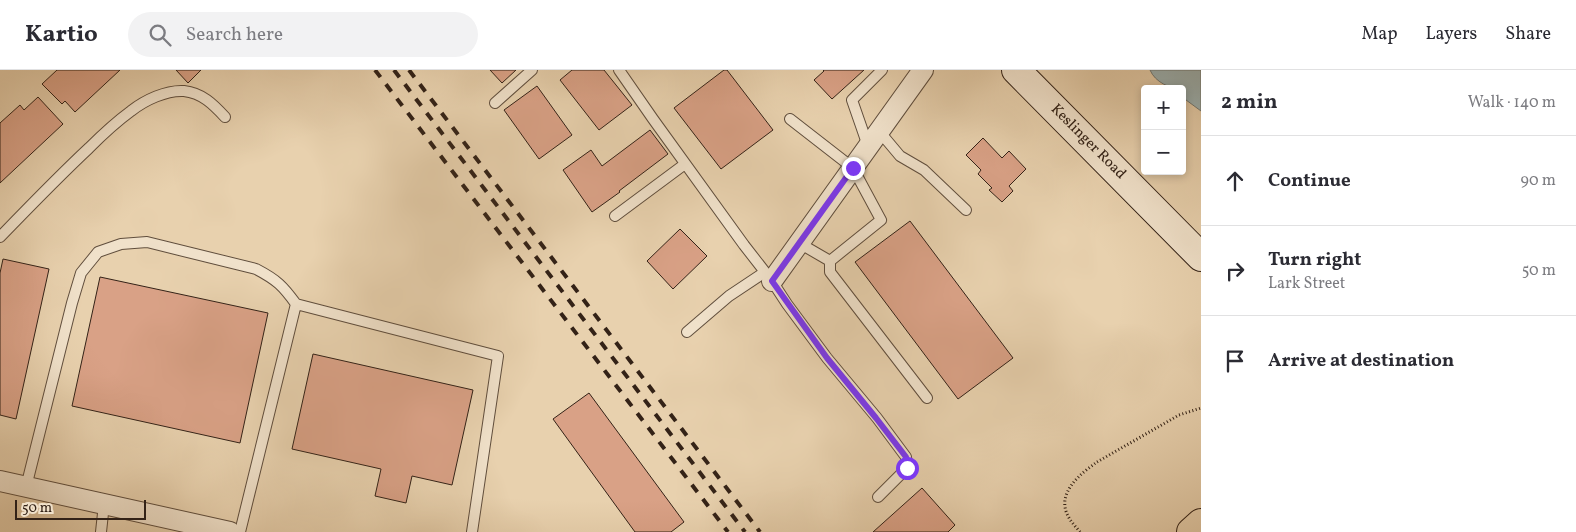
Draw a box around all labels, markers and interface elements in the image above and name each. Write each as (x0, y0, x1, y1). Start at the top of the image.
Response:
search box (128, 12, 478, 57)
text: Kartio (25, 18, 98, 52)
icon: search (146, 21, 174, 49)
text: Search here (186, 22, 283, 48)
text: Map (1361, 22, 1397, 47)
text: Layers (1425, 22, 1477, 47)
text: Share (1505, 22, 1551, 47)
map controls (1141, 85, 1186, 175)
button: + (1141, 85, 1186, 130)
text: 2 min (1221, 88, 1278, 117)
text: Walk · 140 m (1468, 92, 1556, 114)
street label: Keslinger Road (1046, 100, 1130, 184)
button: − (1141, 130, 1186, 175)
route end (842, 157, 865, 180)
icon: ahead (1221, 167, 1249, 195)
text: Continue (1268, 168, 1351, 194)
text: 90 m (1520, 170, 1556, 192)
text: Turn right (1268, 247, 1361, 273)
icon: right (1221, 257, 1249, 285)
text: 50 m (1522, 260, 1556, 282)
text: Lark Street (1268, 273, 1346, 295)
icon: arrive (1221, 347, 1249, 375)
text: Arrive at destination (1268, 348, 1454, 374)
route start (896, 457, 919, 480)
scale bar (15, 497, 146, 520)
text: 50 m (22, 499, 52, 518)

